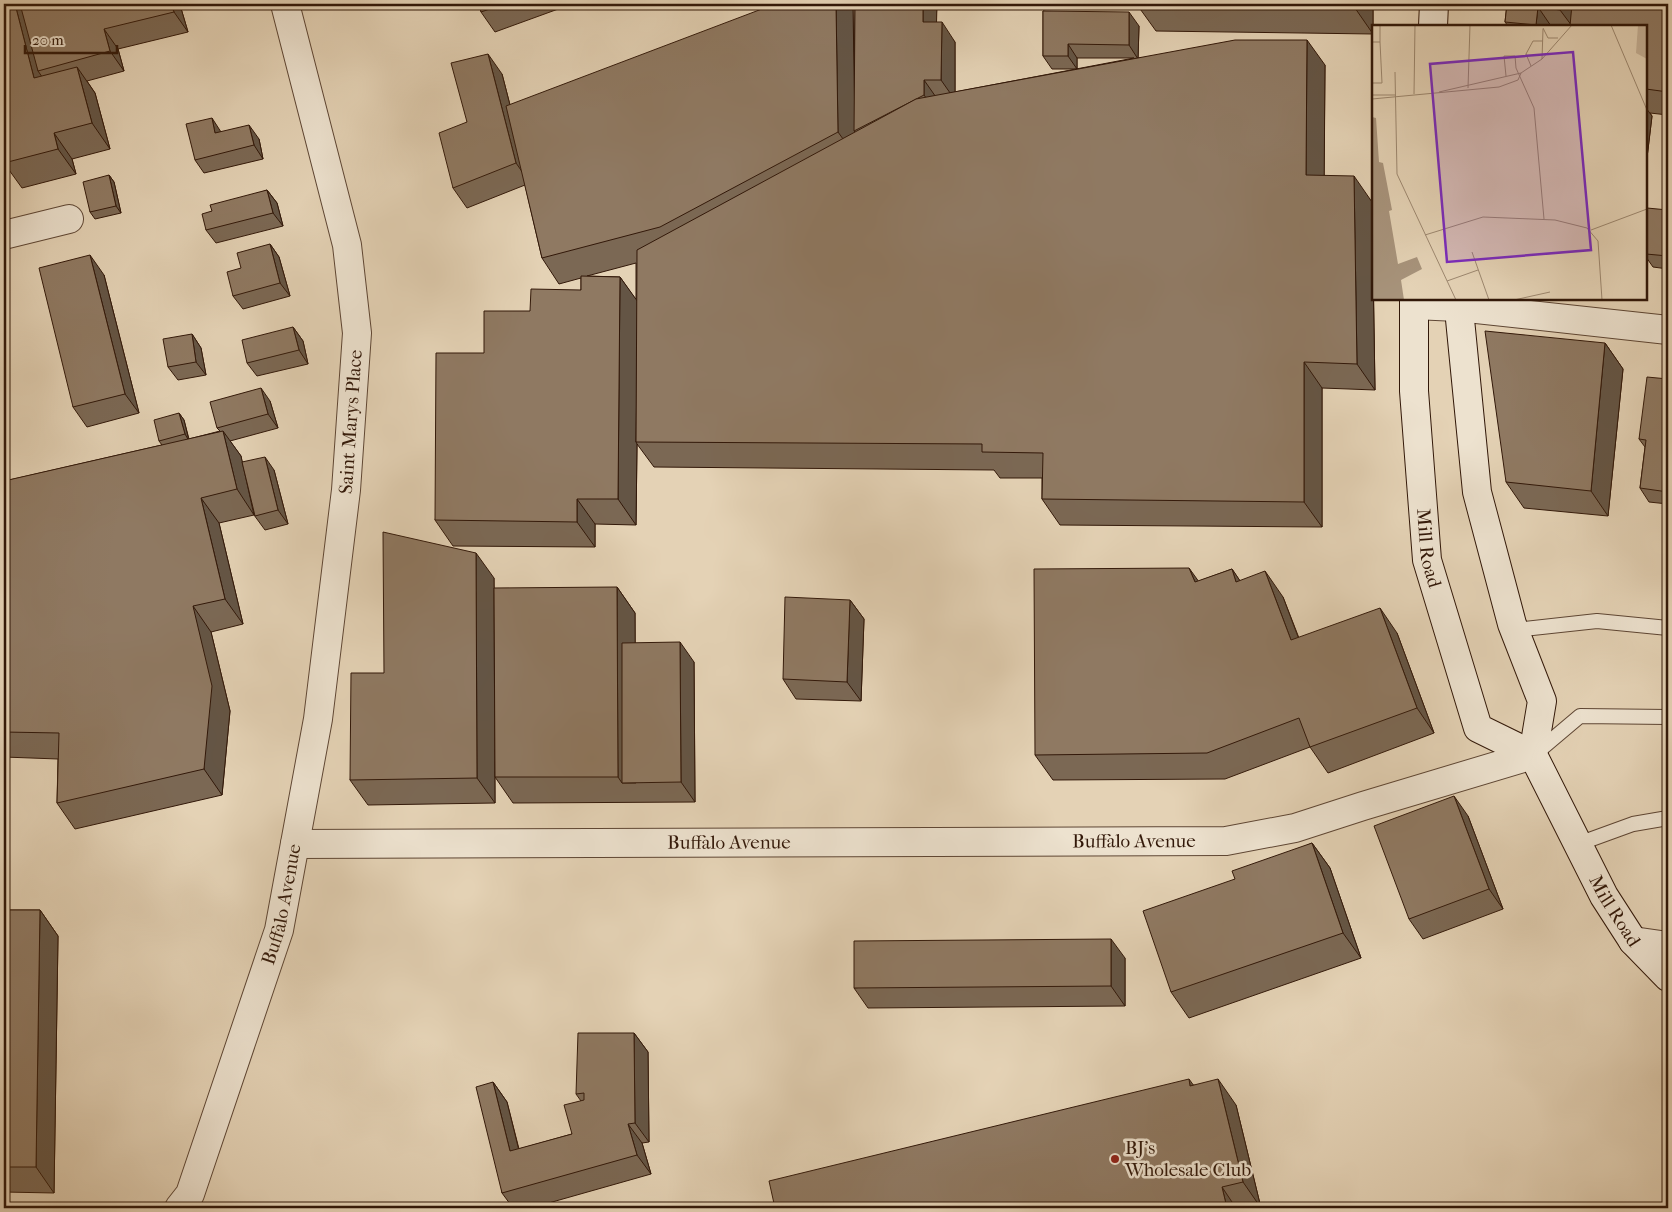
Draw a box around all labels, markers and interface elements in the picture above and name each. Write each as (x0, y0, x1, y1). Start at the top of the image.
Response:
scale bar (25, 22, 118, 54)
inset map (1372, 25, 1647, 300)
text: 20 m (32, 31, 64, 49)
street label: Saint Marys Place (335, 349, 367, 495)
street label: Mill Road (1412, 508, 1446, 591)
street label: Buffalo Avenue (1072, 830, 1196, 852)
street label: Buffalo Avenue (667, 831, 791, 854)
street label: Buffalo Avenue (257, 842, 306, 968)
street label: Mill Road (1584, 872, 1645, 951)
place label: BJ's Wholesale Club (1124, 1137, 1251, 1181)
marker: BJ's Wholesale Club (1109, 1153, 1121, 1165)

